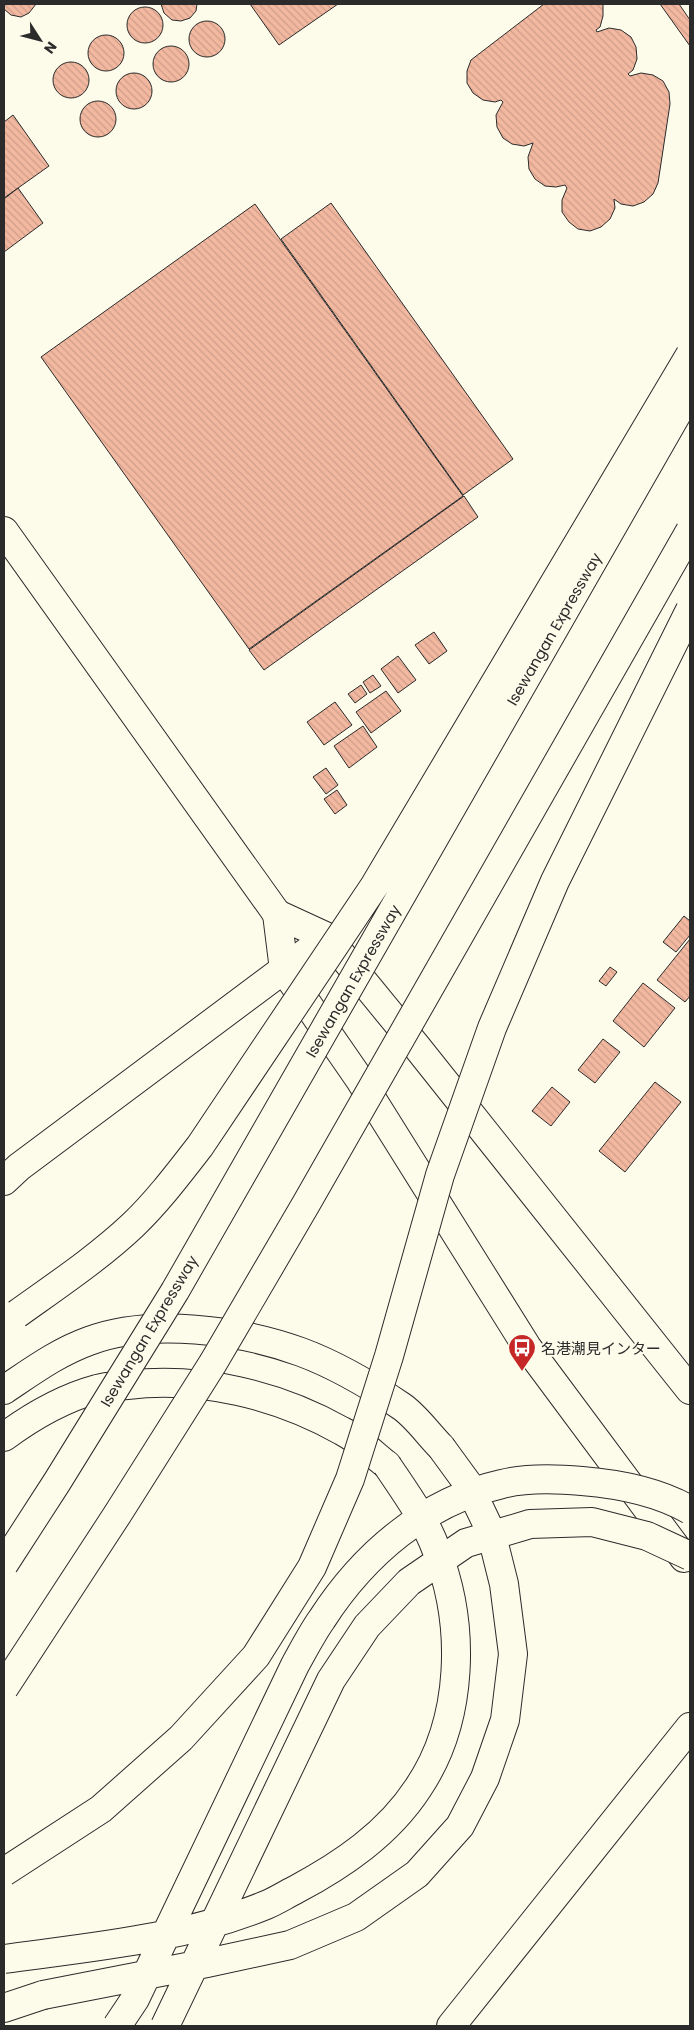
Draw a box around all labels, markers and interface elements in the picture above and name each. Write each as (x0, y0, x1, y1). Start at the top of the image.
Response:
north arrow (15, 15, 65, 65)
text: N (39, 38, 62, 58)
street label: Isewangan Expressway (502, 548, 607, 709)
street label: Isewangan Expressway (301, 900, 406, 1061)
street label: Isewangan Expressway (95, 1251, 203, 1411)
bus stop icon: 名港潮見インター (507, 1333, 537, 1372)
place label: 名港潮見インター (541, 1338, 661, 1359)

